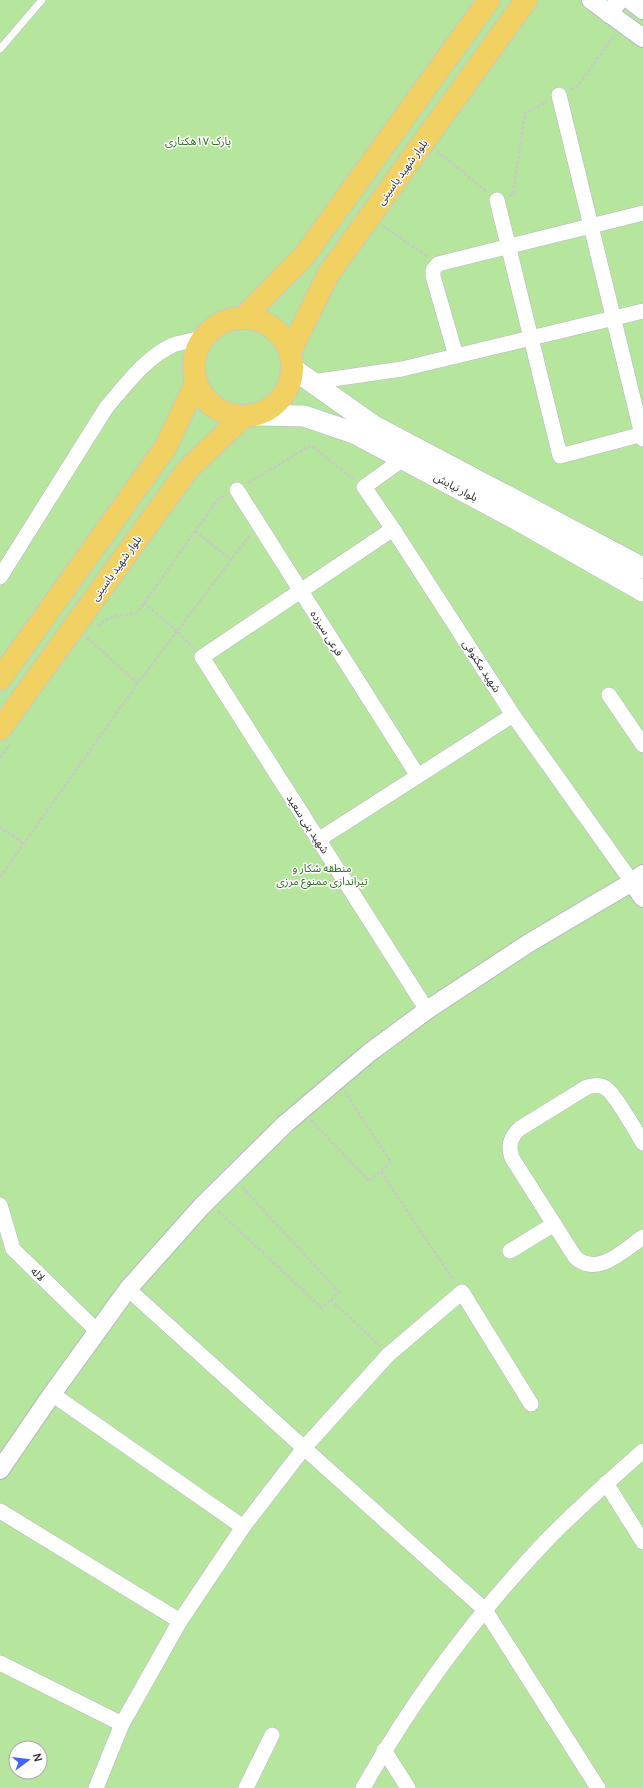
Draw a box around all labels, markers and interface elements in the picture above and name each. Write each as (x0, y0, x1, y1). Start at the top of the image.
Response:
park label: پارک ۱۷هکتاری (165, 133, 231, 149)
street label: بلوار شهید یاسینی (373, 136, 431, 208)
street label: بلوار نیایش (432, 469, 481, 504)
street label: بلوار شهید یاسینی (87, 532, 145, 604)
street label: فرعی سیزده (307, 607, 347, 659)
street label: شهید مکتوفی (460, 636, 505, 695)
street label: شهید بنی سعید (284, 791, 333, 857)
park label: منطقه شکار و تیراندازی ممنوع مرزی (276, 860, 368, 889)
street label: لاله (28, 1263, 49, 1284)
north arrow (8, 1740, 48, 1780)
text: N (30, 1752, 46, 1763)

